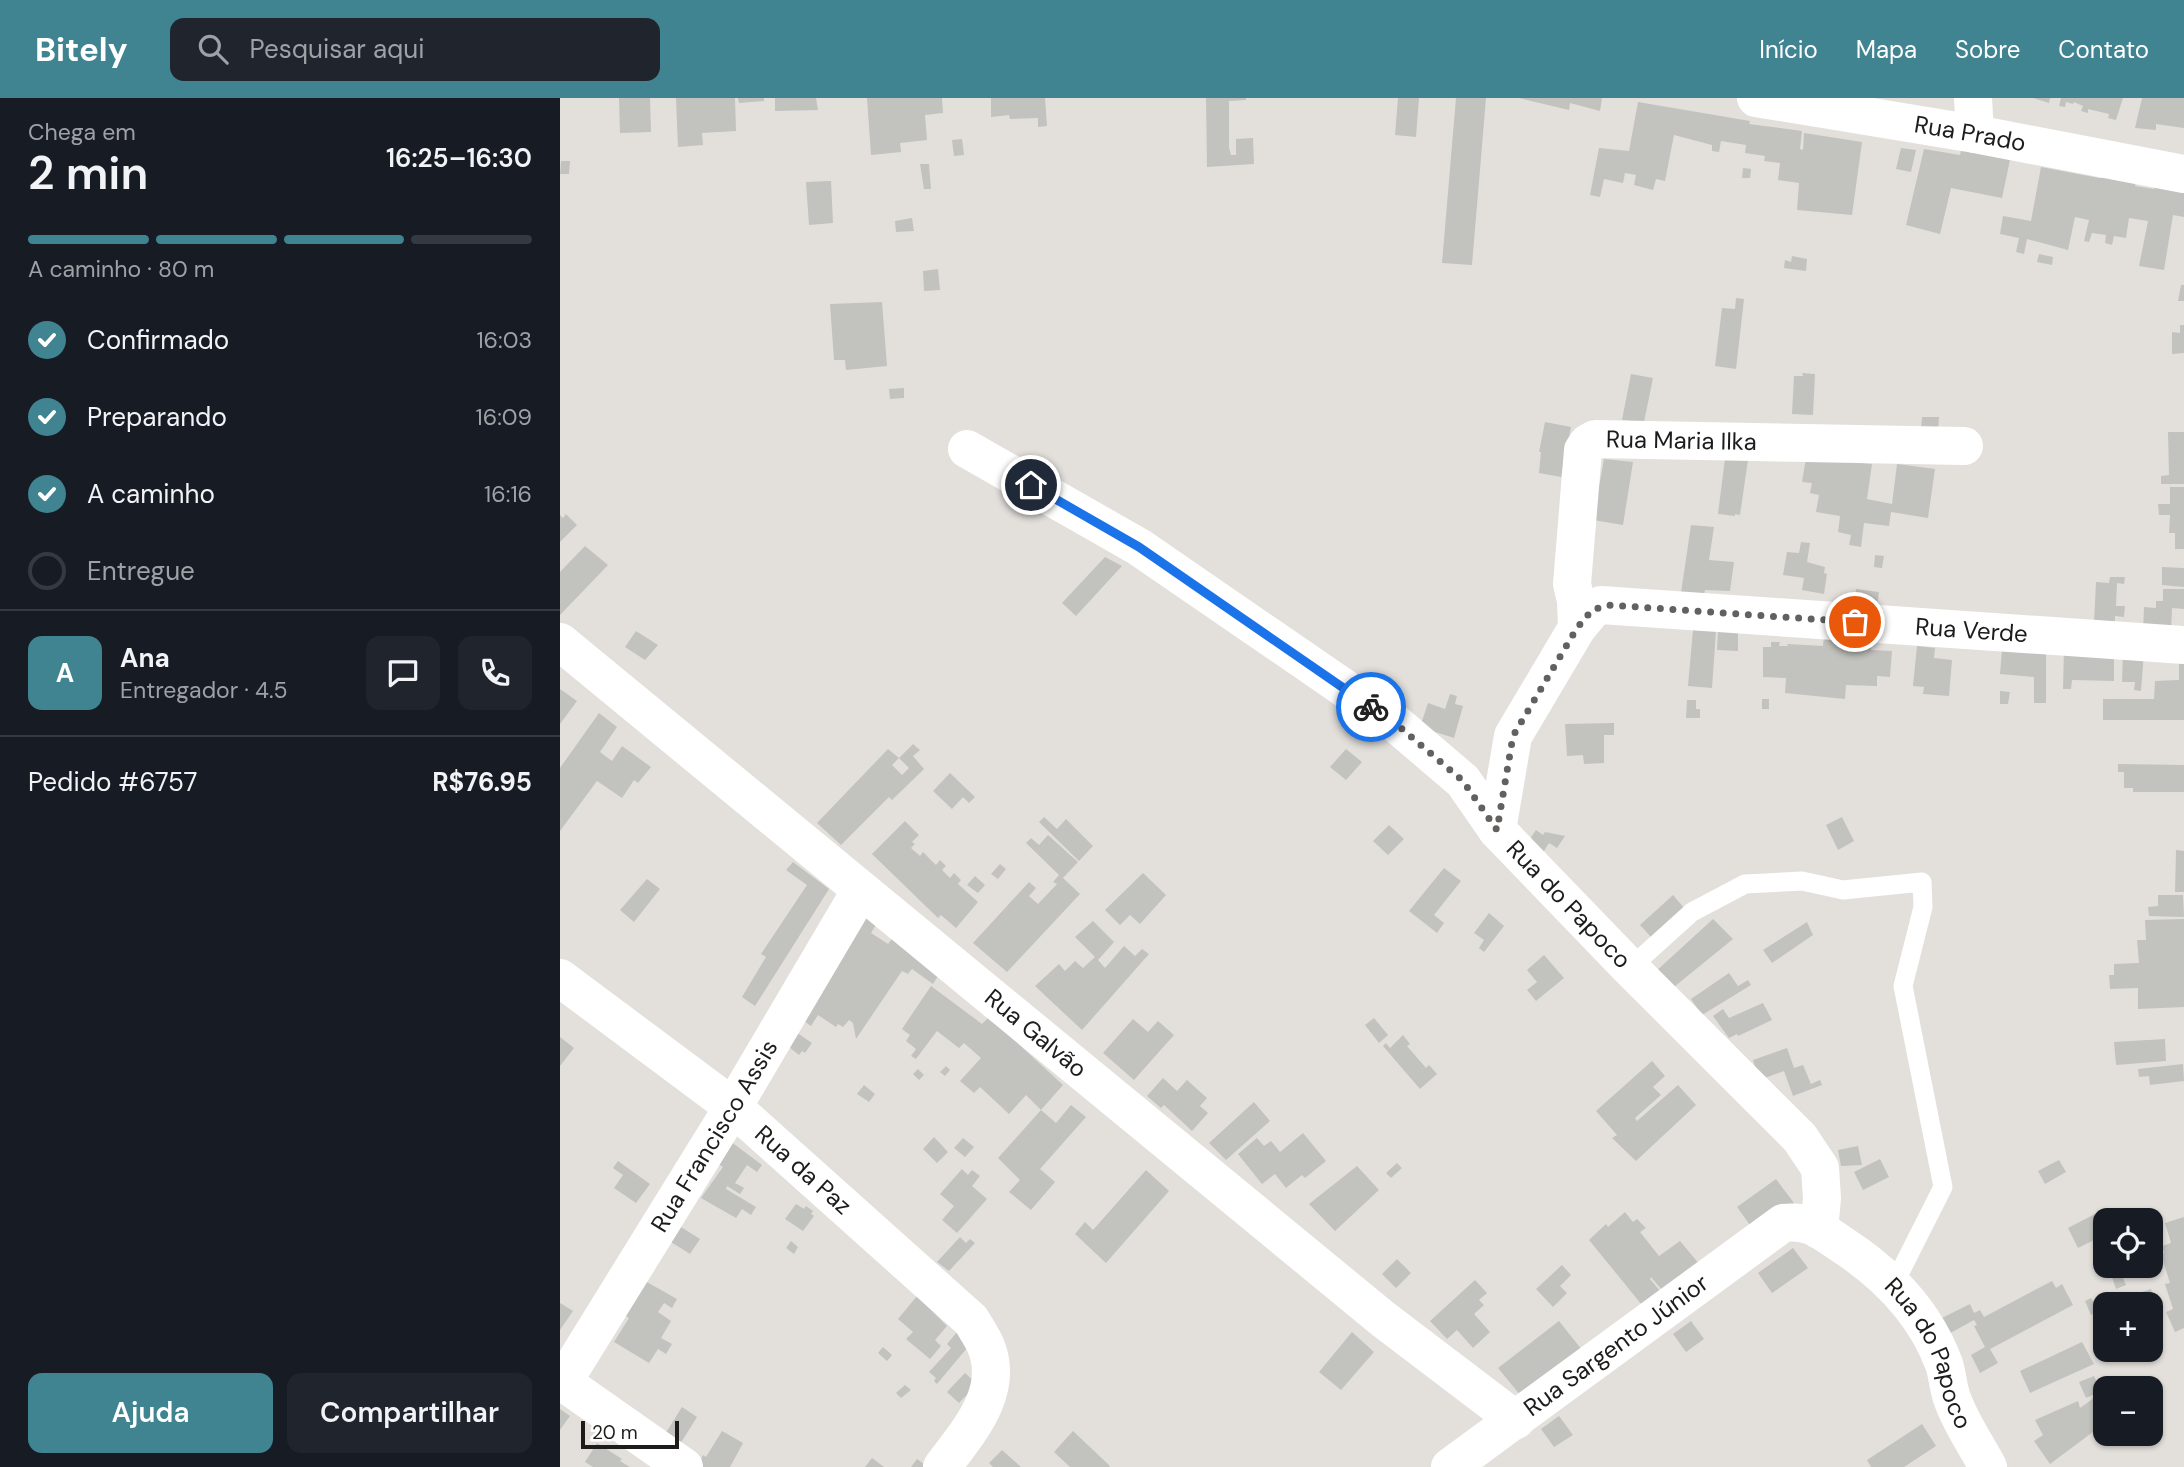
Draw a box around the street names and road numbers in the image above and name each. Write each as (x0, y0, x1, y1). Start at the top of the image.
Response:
street label: Rua Prado (1912, 108, 2028, 158)
street label: Rua Maria Ilka (1606, 423, 1757, 457)
street label: Rua Verde (1914, 611, 2029, 649)
street label: Rua do Papoco (1500, 833, 1638, 975)
street label: Rua Galvão (979, 982, 1094, 1084)
street label: Rua Francisco Assis (644, 1034, 784, 1238)
street label: Rua da Paz (749, 1118, 858, 1221)
street label: Rua Sargento Júnior (1517, 1267, 1714, 1423)
street label: Rua do Papoco (1878, 1271, 1979, 1434)

